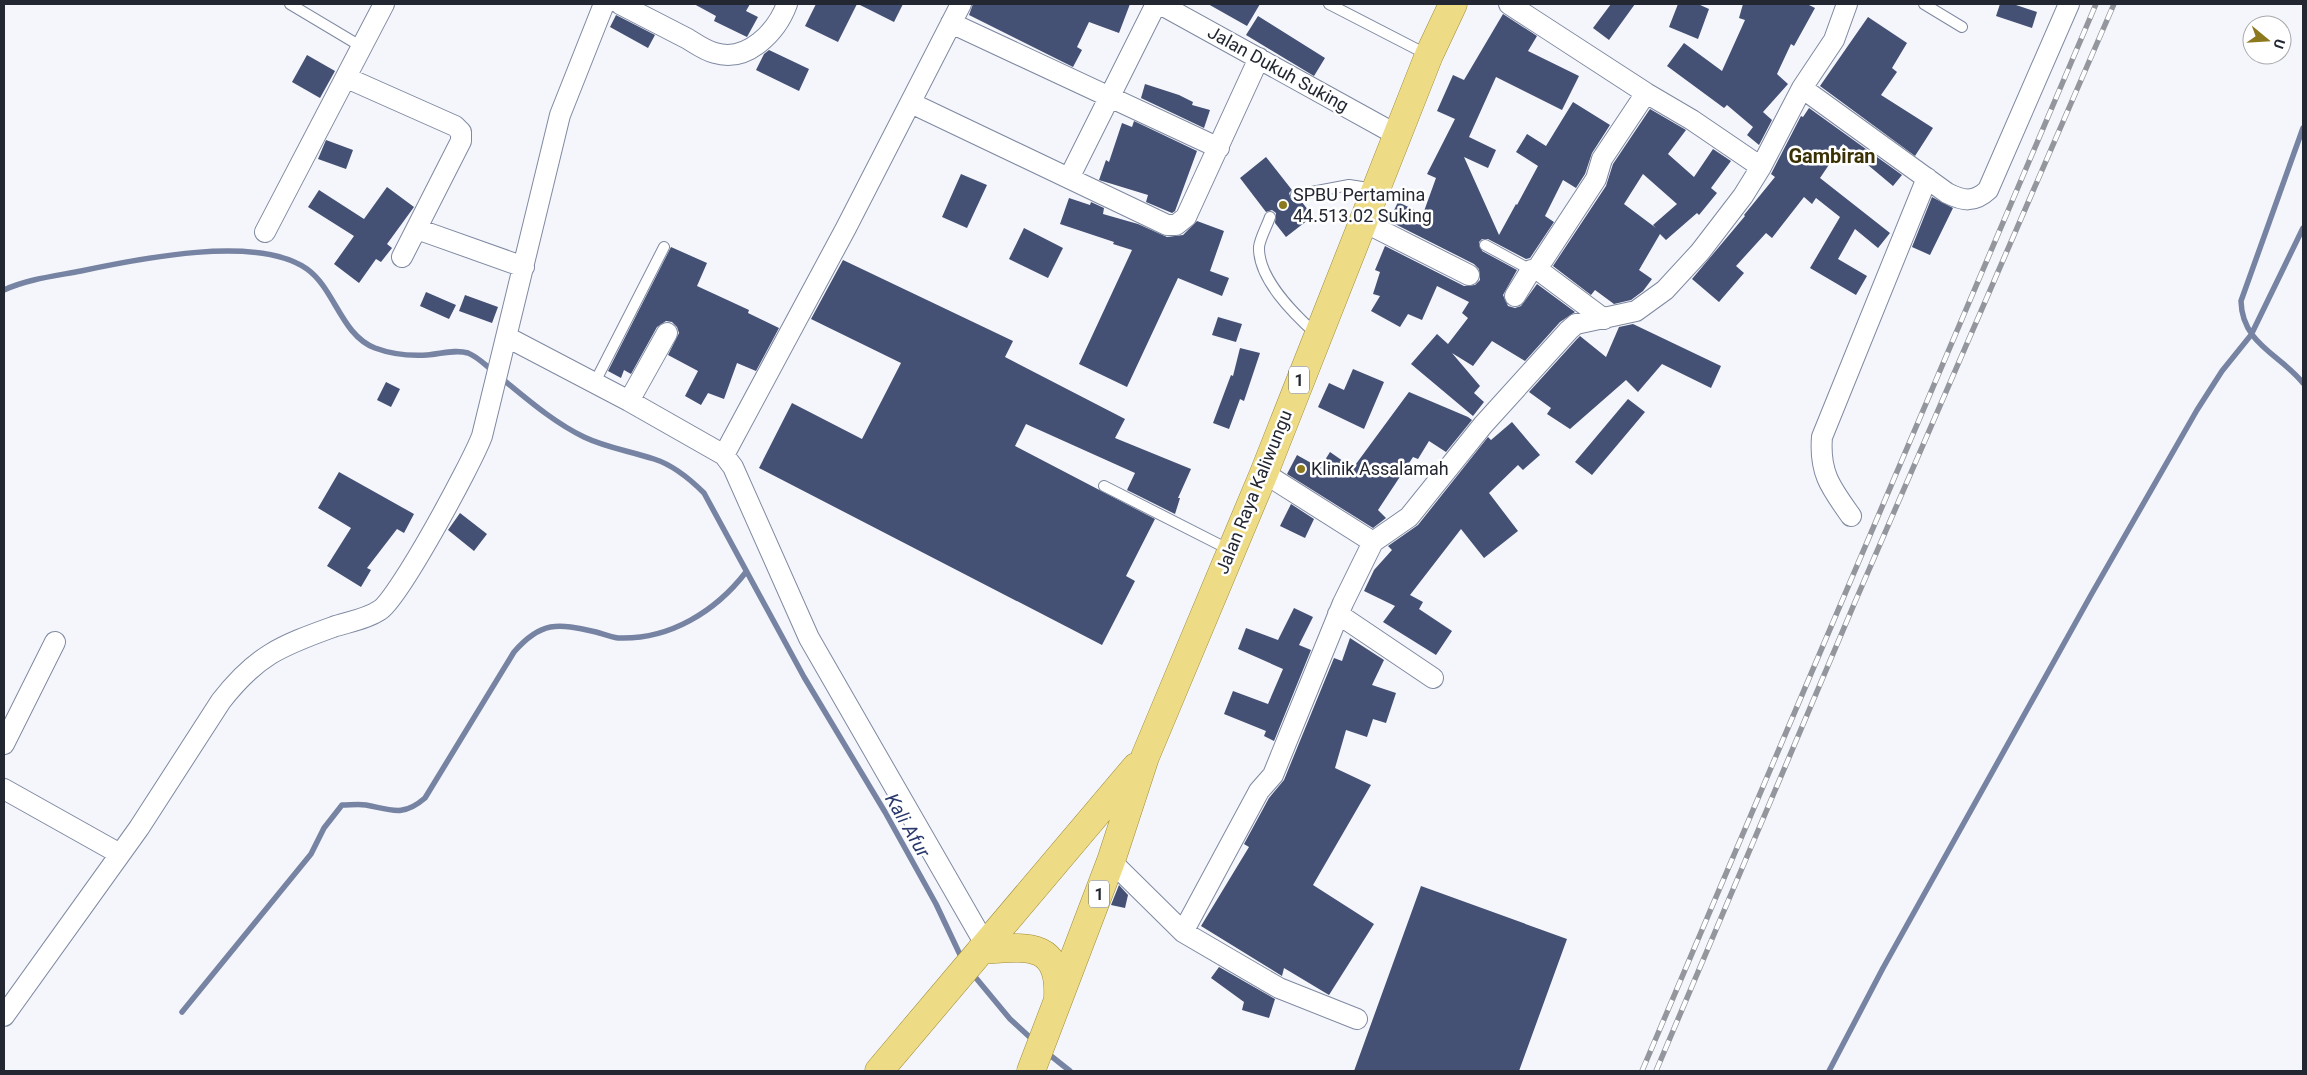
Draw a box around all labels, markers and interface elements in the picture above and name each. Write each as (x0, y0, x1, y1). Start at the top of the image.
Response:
north arrow (2242, 15, 2292, 65)
street label: Jalan Dukuh Suking (1204, 21, 1352, 116)
text: U (2270, 37, 2288, 51)
district label: Gambiran (1788, 144, 1876, 168)
place label: SPBU Pertamina 44.513.02 Suking (1293, 184, 1432, 226)
marker: SPBU Pertamina 44.513.02 Suking (1277, 199, 1289, 211)
road number: 1 (1289, 366, 1309, 394)
street label: Jalan Raya Kaliwungu (1211, 407, 1296, 577)
place label: Klinik Assalamah (1311, 458, 1449, 479)
marker: Klinik Assalamah (1295, 463, 1307, 475)
water label: Kali Afur (880, 789, 935, 862)
road number: 1 (1089, 881, 1109, 908)

